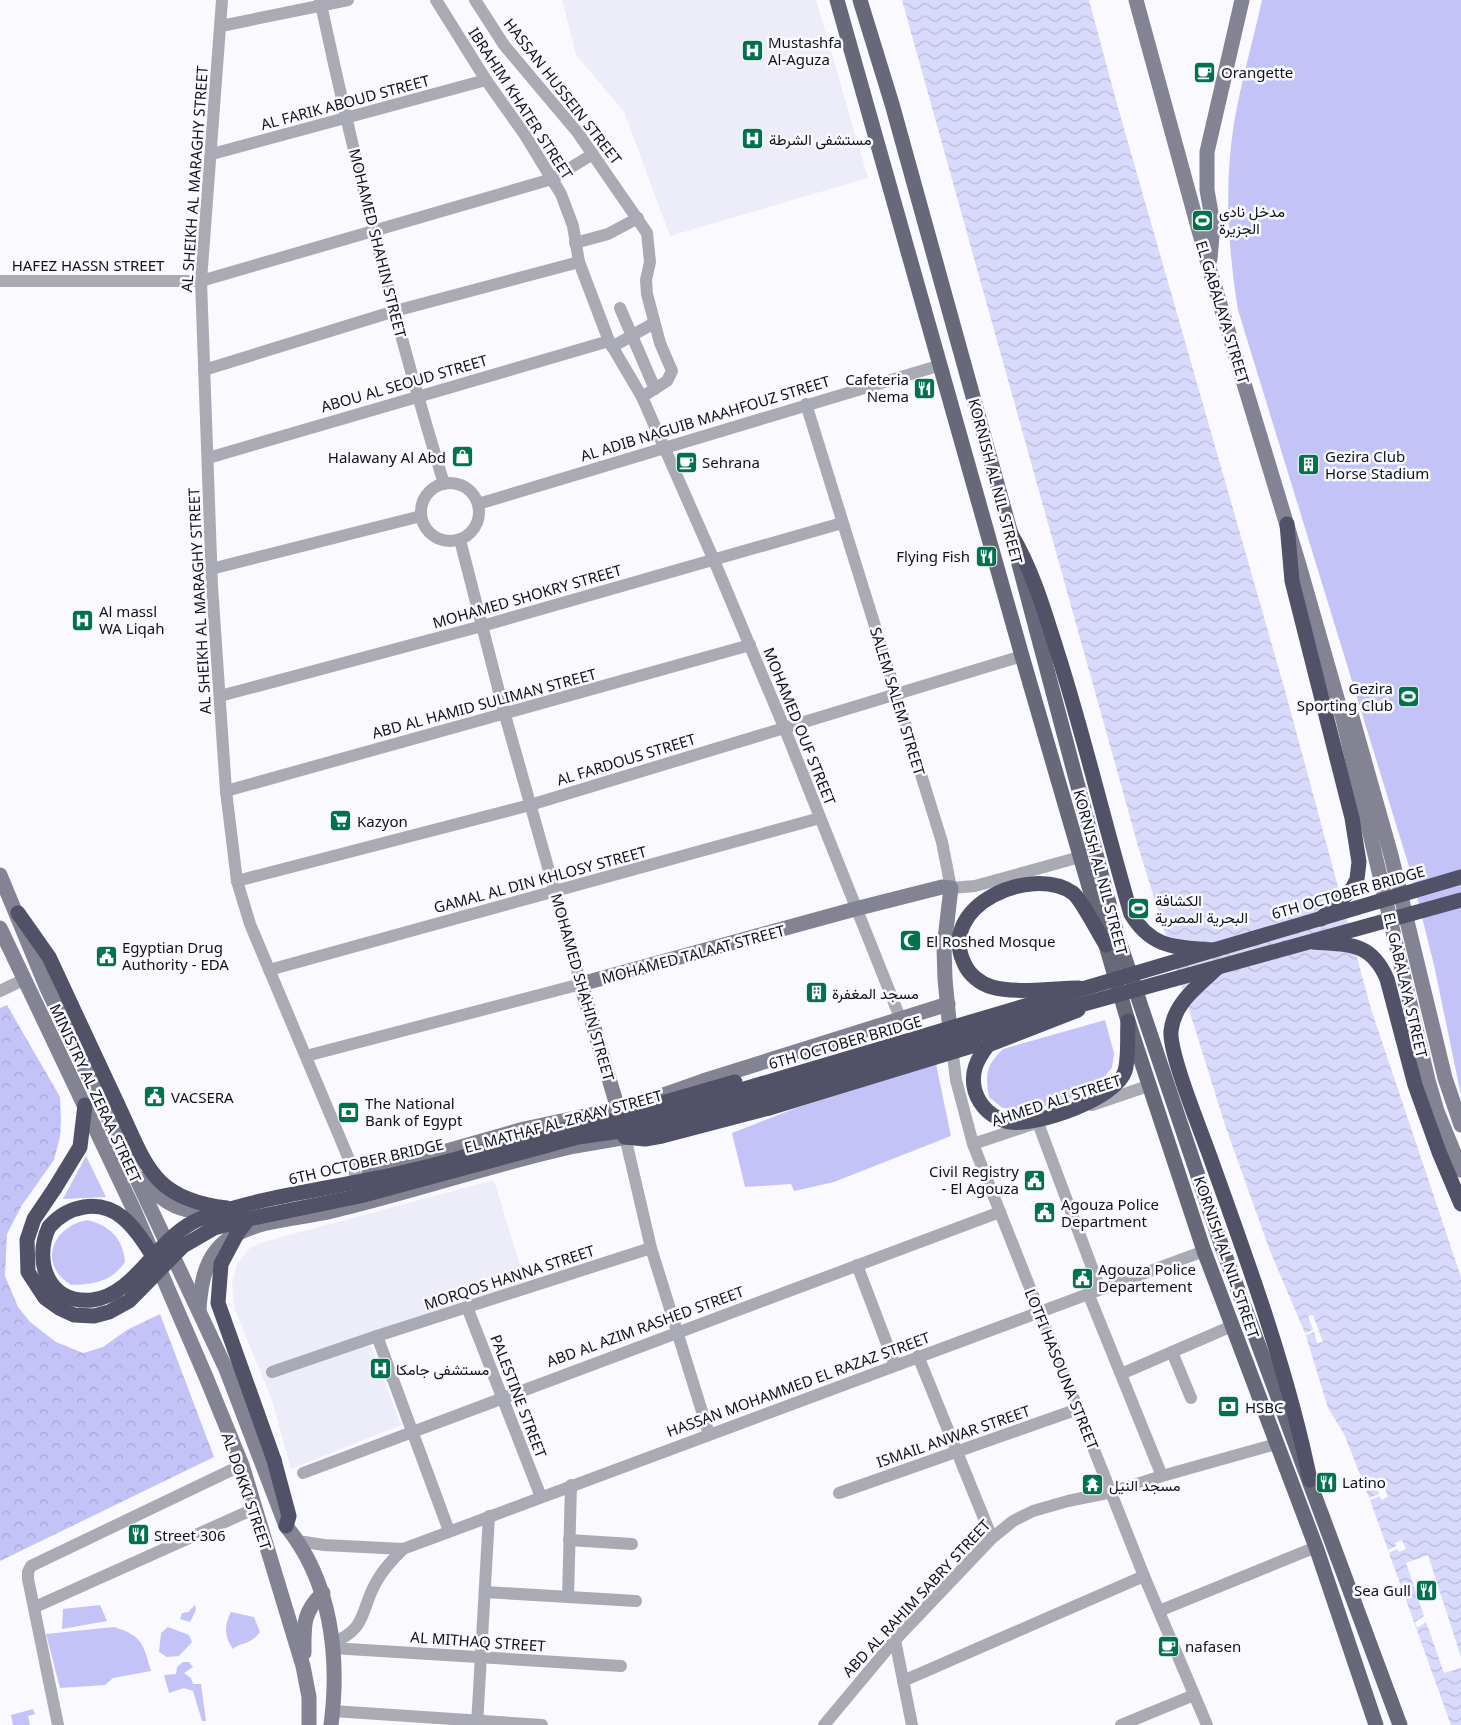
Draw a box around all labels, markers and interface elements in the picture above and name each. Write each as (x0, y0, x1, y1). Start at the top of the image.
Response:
street label: HASSAN HUSSEIN STREET (500, 14, 627, 169)
street label: IBRAHIM KHATER STREET (464, 23, 578, 183)
place label: Mustashfa Al-Aguza (768, 32, 842, 69)
hospital icon: Mustashfa Al-Aguza (740, 39, 764, 63)
cafe icon: Orangette (1193, 60, 1217, 84)
place label: Orangette (1221, 62, 1293, 82)
street label: AL SHEIKH AL MARAGHY STREET (176, 64, 212, 293)
street label: AL FARIK ABOUD STREET (258, 70, 432, 134)
hospital icon: مستشفى الشرطة (741, 127, 765, 151)
place label: مستشفى الشرطة (769, 129, 871, 150)
street label: MOHAMED SHAHIN STREET (345, 146, 411, 340)
place label: مدخل نادى الجزيرة (1219, 201, 1285, 238)
sports icon: مدخل نادى الجزيرة (1191, 208, 1215, 232)
street label: EL GABALAYA STREET (1192, 238, 1254, 387)
street label: HAFEZ HASSN STREET (12, 255, 165, 275)
street label: ABOU AL SEOUD STREET (318, 349, 490, 416)
place label: Cafeteria Nema (845, 369, 909, 406)
street label: AL ADIB NAGUIB MAAHFOUZ STREET (578, 370, 833, 466)
restaurant icon: Cafeteria Nema (913, 376, 937, 400)
street label: KORNISH AL NIL STREET (964, 396, 1028, 566)
shop icon: Halawany Al Abd (450, 445, 474, 469)
place label: Gezira Club Horse Stadium (1325, 446, 1429, 483)
place label: Halawany Al Abd (328, 447, 446, 467)
cafe icon: Sehrana (674, 450, 698, 474)
place label: Sehrana (702, 452, 760, 472)
building icon: Gezira Club Horse Stadium (1297, 453, 1321, 477)
street label: AL SHEIKH AL MARAGHY STREET (183, 487, 215, 715)
restaurant icon: Flying Fish (974, 544, 998, 568)
place label: Flying Fish (896, 546, 970, 566)
street label: MOHAMED SHOKRY STREET (430, 559, 625, 633)
place label: Al massl WA Liqah (99, 601, 164, 638)
hospital icon: Al massl WA Liqah (71, 608, 95, 632)
street label: SALEM SALEM STREET (866, 624, 930, 778)
street label: MOHAMED OUF STREET (759, 644, 841, 808)
street label: ABD AL HAMID SULIMAN STREET (370, 663, 599, 743)
place label: Gezira Sporting Club (1297, 678, 1393, 715)
sports icon: Gezira Sporting Club (1397, 685, 1421, 709)
street label: AL FARDOUS STREET (554, 728, 699, 790)
street label: KORNISH AL NIL STREET (1069, 787, 1133, 957)
supermarket icon: Kazyon (329, 809, 353, 833)
place label: Kazyon (357, 811, 408, 831)
street label: GAMAL AL DIN KHLOSY STREET (431, 841, 649, 917)
street label: 6TH OCTOBER BRIDGE (1269, 861, 1427, 923)
place label: الكشافة البحرية المصرية (1155, 890, 1248, 927)
street label: MOHAMED SHAHIN STREET (547, 891, 620, 1084)
sports icon: الكشافة البحرية المصرية (1127, 897, 1151, 921)
street label: EL GABALAYA STREET (1380, 910, 1433, 1060)
street label: MOHAMED TALAAT STREET (599, 920, 787, 988)
mosque icon: El Roshed Mosque (898, 929, 922, 953)
place label: El Roshed Mosque (926, 931, 1055, 951)
place label: Egyptian Drug Authority - EDA (122, 937, 229, 974)
public building icon: Egyptian Drug Authority - EDA (94, 944, 118, 968)
building icon: مسجد المغفرة (804, 981, 828, 1005)
place label: مسجد المغفرة (832, 983, 919, 1003)
street label: MINISTRY AL ZERAA STREET (46, 1000, 147, 1186)
street label: 6TH OCTOBER BRIDGE (766, 1011, 924, 1073)
street label: AHMED ALI STREET (989, 1069, 1124, 1130)
public building icon: VACSERA (143, 1085, 167, 1109)
street label: EL MATHAF AL ZRAAY STREET (462, 1085, 665, 1157)
place label: VACSERA (171, 1087, 234, 1107)
place label: The National Bank of Egypt (365, 1093, 463, 1130)
bank icon: The National Bank of Egypt (337, 1100, 361, 1124)
street label: 6TH OCTOBER BRIDGE (286, 1133, 446, 1189)
place label: Civil Registry - El Agouza (929, 1161, 1019, 1198)
public building icon: Civil Registry - El Agouza (1023, 1168, 1047, 1192)
street label: KORNISH AL NIL STREET (1190, 1173, 1264, 1341)
place label: Agouza Police Department (1061, 1194, 1159, 1231)
public building icon: Agouza Police Department (1033, 1201, 1057, 1225)
street label: MORQOS HANNA STREET (421, 1240, 597, 1314)
place label: Agouza Police Departement (1098, 1259, 1196, 1296)
public building icon: Agouza Police Departement (1070, 1266, 1094, 1290)
street label: ABD AL AZIM RASHED STREET (544, 1281, 747, 1371)
street label: LOTFI HASOUNA STREET (1021, 1286, 1104, 1453)
street label: HASSAN MOHAMMED EL RAZAZ STREET (663, 1327, 933, 1441)
street label: PALESTINE STREET (486, 1332, 552, 1461)
hospital icon: مستشفى جامكا (368, 1357, 392, 1381)
place label: مستشفى جامكا (396, 1359, 489, 1380)
bank icon: HSBC (1217, 1395, 1241, 1419)
place label: HSBC (1245, 1397, 1284, 1417)
street label: ISMAIL ANWAR STREET (873, 1400, 1033, 1472)
street label: AL DOKKI STREET (218, 1430, 277, 1553)
restaurant icon: Latino (1314, 1470, 1338, 1494)
place label: Latino (1342, 1472, 1386, 1492)
temple icon: مسجد النيل (1081, 1473, 1105, 1497)
place label: مسجد النيل (1109, 1475, 1181, 1495)
street label: ABD AL RAHIM SABRY STREET (838, 1515, 995, 1681)
restaurant icon: Street 306 (126, 1523, 150, 1547)
place label: Street 306 (154, 1525, 226, 1545)
restaurant icon: Sea Gull (1415, 1578, 1439, 1602)
place label: Sea Gull (1354, 1580, 1411, 1600)
street label: AL MITHAQ STREET (410, 1626, 547, 1656)
cafe icon: nafasen (1157, 1634, 1181, 1658)
place label: nafasen (1185, 1636, 1241, 1656)

